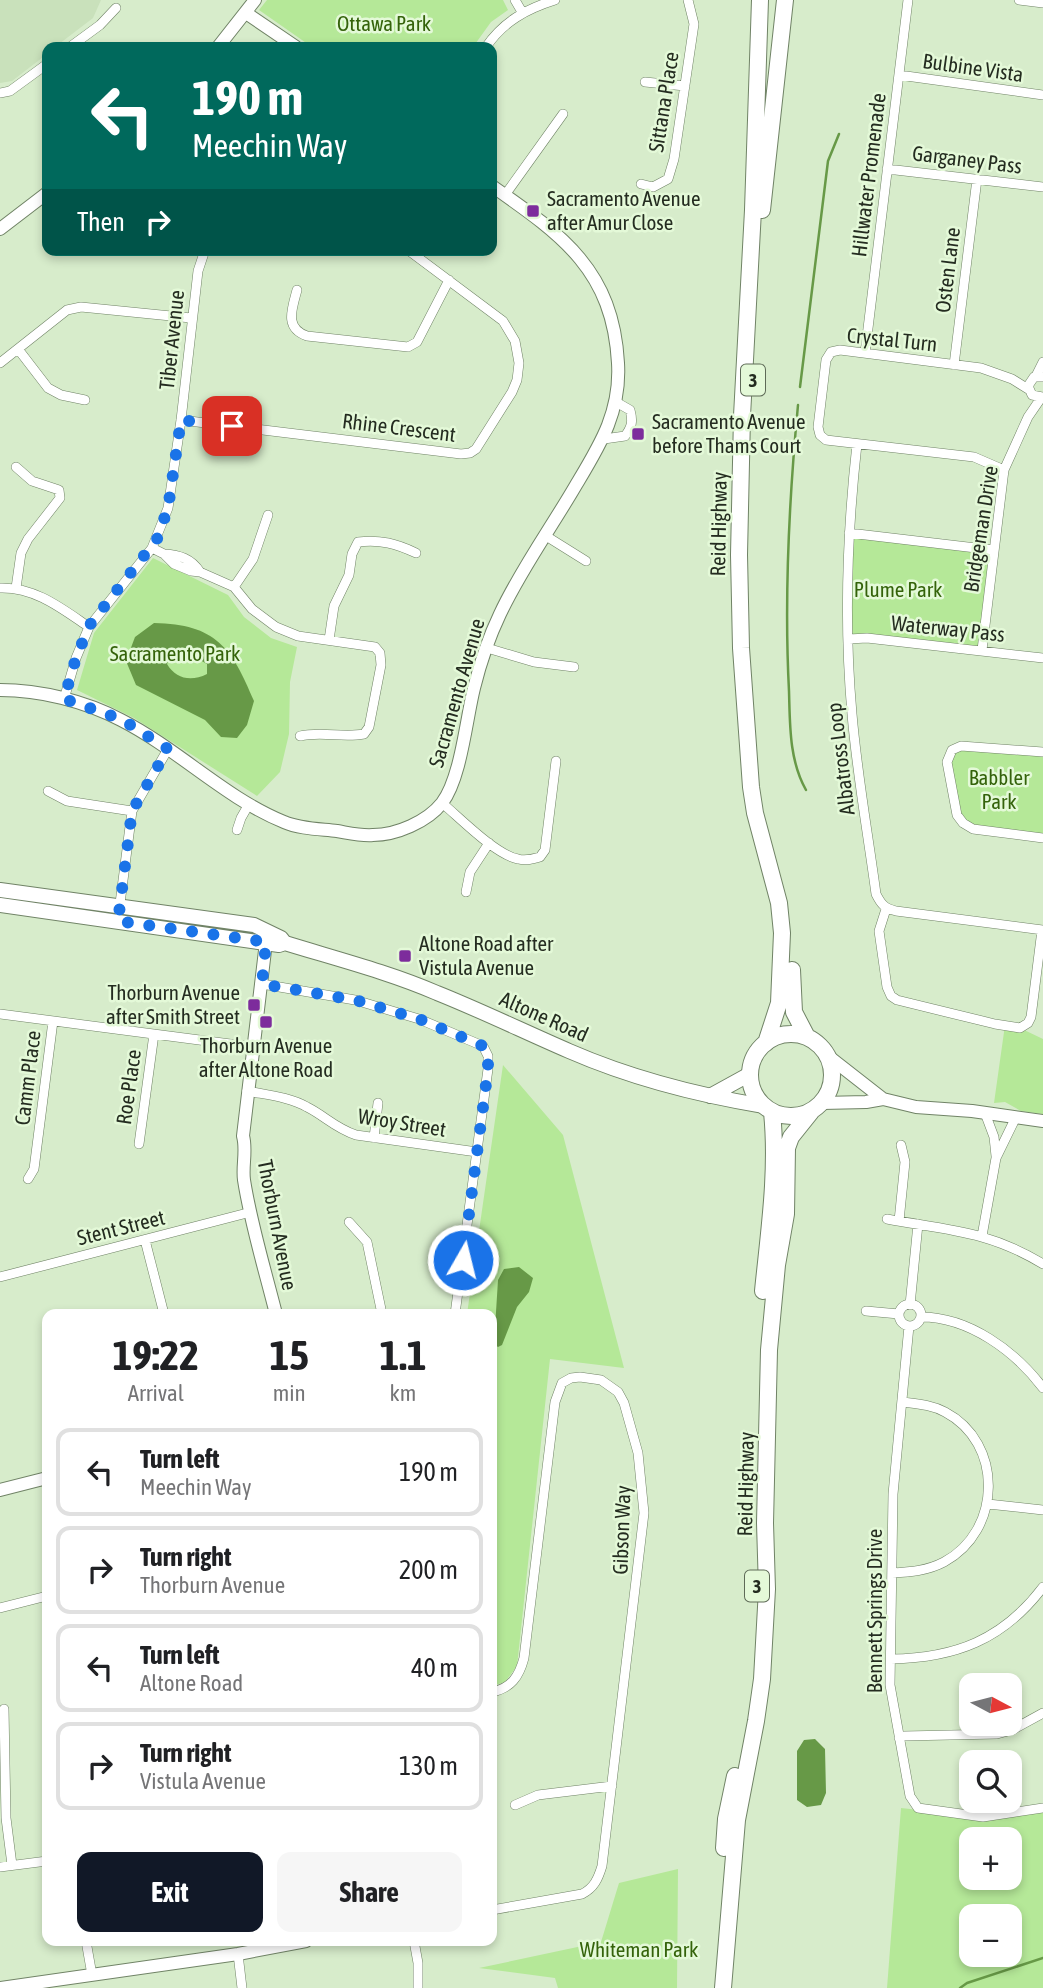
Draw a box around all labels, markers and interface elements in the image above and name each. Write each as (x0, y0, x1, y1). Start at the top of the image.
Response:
park label: Ottawa Park (337, 11, 431, 35)
street label: Bulbine Vista (921, 48, 1025, 86)
street label: Sittana Place (643, 50, 683, 154)
text: 190 m (192, 69, 303, 125)
icon: left (77, 70, 168, 161)
street label: Hillwater Promenade (846, 92, 890, 258)
text: Meechin Way (192, 127, 347, 164)
street label: Garganey Pass (911, 140, 1023, 178)
place label: Sacramento Avenue after Amur Close (547, 186, 700, 234)
icon: right (139, 203, 177, 241)
marker: Sacramento Avenue after Amur Close (525, 203, 541, 219)
text: Then (77, 207, 125, 237)
street label: Osten Lane (930, 226, 964, 314)
street label: Tiber Avenue (154, 289, 188, 391)
street label: Crystal Turn (846, 322, 938, 356)
road number: 3 (741, 364, 765, 396)
pin (202, 396, 262, 456)
icon: arrive (213, 407, 251, 445)
street label: Rhine Crescent (341, 408, 457, 446)
place label: Sacramento Avenue before Thams Court (652, 409, 805, 457)
marker: Sacramento Avenue before Thams Court (630, 426, 646, 442)
street label: Bridgeman Drive (958, 464, 1002, 594)
street label: Reid Highway (705, 471, 731, 577)
park label: Plume Park (854, 577, 942, 601)
street label: Waterway Pass (890, 610, 1006, 646)
street label: Sacramento Avenue (423, 616, 489, 770)
park label: Sacramento Park (110, 641, 240, 665)
street label: Albatross Loop (821, 701, 859, 817)
park label: Babbler Park (969, 765, 1030, 813)
place label: Altone Road after Vistula Avenue (419, 931, 554, 979)
marker: Altone Road after Vistula Avenue (397, 948, 413, 964)
place label: Thorburn Avenue after Smith Street (106, 980, 240, 1028)
street label: Altone Road (496, 986, 592, 1046)
marker: Thorburn Avenue after Smith Street (246, 997, 262, 1013)
marker: Thorburn Avenue after Altone Road (258, 1014, 274, 1030)
street label: Camm Place (9, 1029, 45, 1127)
place label: Thorburn Avenue after Altone Road (199, 1033, 333, 1081)
street label: Roe Place (111, 1048, 145, 1126)
street label: Wroy Street (356, 1103, 448, 1141)
street label: Thorburn Avenue (254, 1157, 302, 1292)
street label: Stent Street (74, 1205, 167, 1249)
position arrow (426, 1223, 500, 1297)
text: 19:22 (113, 1331, 199, 1379)
text: 15 (269, 1331, 309, 1379)
text: 1.1 (379, 1331, 426, 1379)
text: Arrival (128, 1380, 184, 1406)
text: min (273, 1380, 306, 1406)
text: km (390, 1380, 416, 1406)
street label: Reid Highway (732, 1431, 758, 1537)
text: Turn left (140, 1444, 220, 1474)
icon: left (81, 1453, 119, 1491)
text: 190 m (399, 1457, 458, 1487)
text: Meechin Way (140, 1474, 251, 1500)
street label: Gibson Way (607, 1485, 635, 1575)
street label: Bennett Springs Drive (862, 1529, 886, 1693)
text: Turn right (140, 1542, 231, 1572)
icon: right (81, 1551, 119, 1589)
text: 200 m (399, 1555, 458, 1585)
road number: 3 (745, 1570, 769, 1602)
text: Thorburn Avenue (140, 1572, 285, 1598)
text: Turn left (140, 1640, 220, 1670)
icon: left (81, 1649, 119, 1687)
text: 40 m (411, 1653, 458, 1683)
text: Altone Road (140, 1670, 243, 1696)
north arrow (959, 1673, 1022, 1736)
map controls (959, 1673, 1022, 1967)
text: Turn right (140, 1738, 231, 1768)
icon: right (81, 1747, 119, 1785)
button: search (959, 1750, 1022, 1813)
text: 130 m (399, 1751, 458, 1781)
text: Vistula Avenue (140, 1768, 266, 1794)
button: + (959, 1827, 1022, 1890)
button: Exit (77, 1852, 263, 1932)
button: Share (277, 1852, 462, 1932)
button: − (959, 1904, 1022, 1967)
park label: Whiteman Park (580, 1937, 698, 1961)

